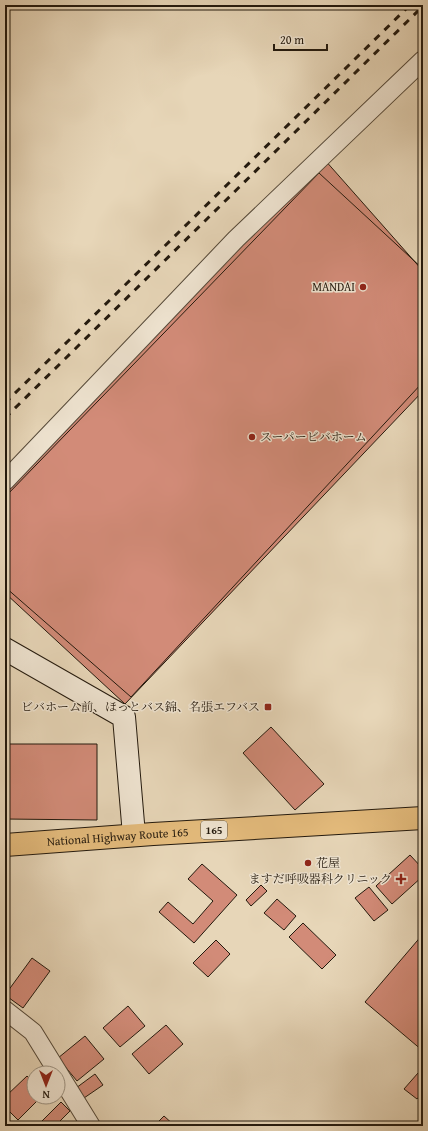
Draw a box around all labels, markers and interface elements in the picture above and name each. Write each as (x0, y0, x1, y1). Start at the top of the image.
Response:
scale bar (274, 26, 327, 52)
text: 20 m (280, 31, 304, 48)
place label: MANDAI (312, 278, 355, 295)
marker: MANDAI (358, 282, 368, 292)
place label: スーパービバホーム (260, 428, 367, 445)
marker: スーパービバホーム (247, 432, 257, 442)
place label: ビバホーム前、ほっとバス錦、名張エフバス (21, 698, 260, 715)
marker: ビバホーム前、ほっとバス錦、名張エフバス (263, 702, 273, 712)
road number: 165 (201, 821, 227, 839)
street label: National Highway Route 165 (46, 823, 189, 850)
place label: 花屋 (316, 854, 340, 871)
marker: 花屋 (303, 858, 313, 868)
place label: ますだ呼吸器科クリニック (249, 870, 392, 887)
marker: ますだ呼吸器科クリニック (395, 873, 407, 885)
north arrow (26, 1065, 66, 1105)
text: N (42, 1087, 50, 1103)

